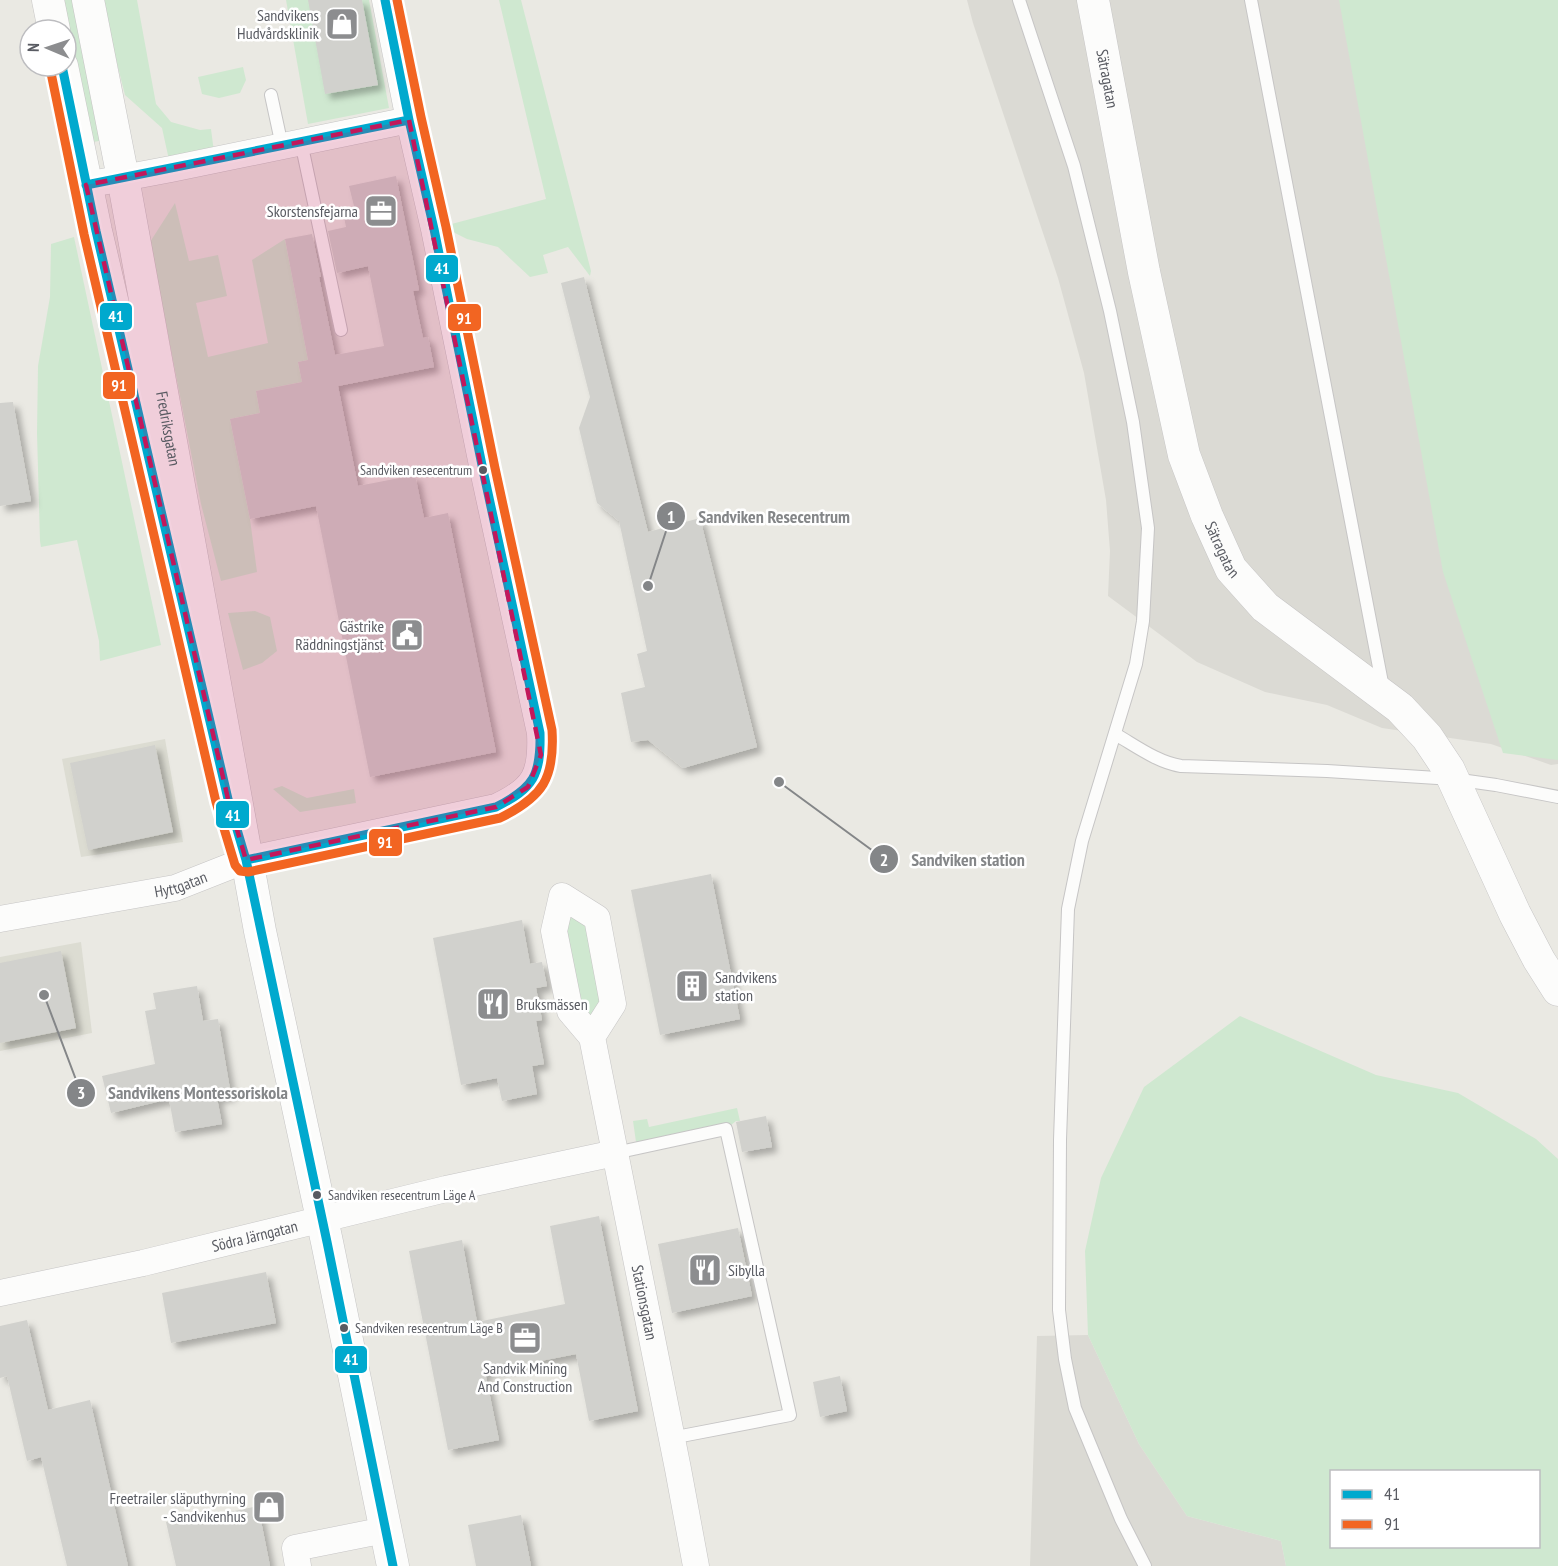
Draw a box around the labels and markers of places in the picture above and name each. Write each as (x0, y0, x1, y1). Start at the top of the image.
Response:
place label: Sandvikens Hudvårdsklinik (237, 5, 320, 43)
shop icon: Sandvikens Hudvårdsklinik (324, 6, 360, 42)
office icon: Skorstensfejarna (363, 193, 399, 229)
place label: Skorstensfejarna (267, 201, 358, 221)
place label: Sandviken resecentrum (360, 461, 472, 479)
marker: Sandviken resecentrum (477, 464, 489, 476)
callout: Sandviken Resecentrum (656, 498, 862, 534)
place label: Gästrike Räddningstjänst (295, 616, 385, 654)
public building icon: Gästrike Räddningstjänst (389, 617, 425, 653)
callout: Sandviken station (869, 841, 1037, 877)
place label: Sandvikens station (715, 967, 777, 1005)
building icon: Sandvikens station (674, 968, 710, 1004)
restaurant icon: Bruksmässen (475, 986, 511, 1022)
place label: Bruksmässen (516, 994, 588, 1014)
callout: Sandvikens Montessoriskola (66, 1075, 299, 1111)
place label: Sandviken resecentrum Läge A (328, 1186, 476, 1204)
marker: Sandviken resecentrum Läge A (311, 1189, 323, 1201)
restaurant icon: Sibylla (687, 1252, 723, 1288)
place label: Sibylla (728, 1260, 765, 1280)
place label: Sandviken resecentrum Läge B (355, 1319, 503, 1337)
office icon: Sandvik Mining And Construction (507, 1320, 543, 1356)
marker: Sandviken resecentrum Läge B (338, 1322, 350, 1334)
place label: Sandvik Mining And Construction (478, 1358, 572, 1396)
place label: Freetrailer släputhyrning - Sandvikenhus (109, 1488, 246, 1526)
shop icon: Freetrailer släputhyrning - Sandvikenhus (251, 1489, 287, 1525)

